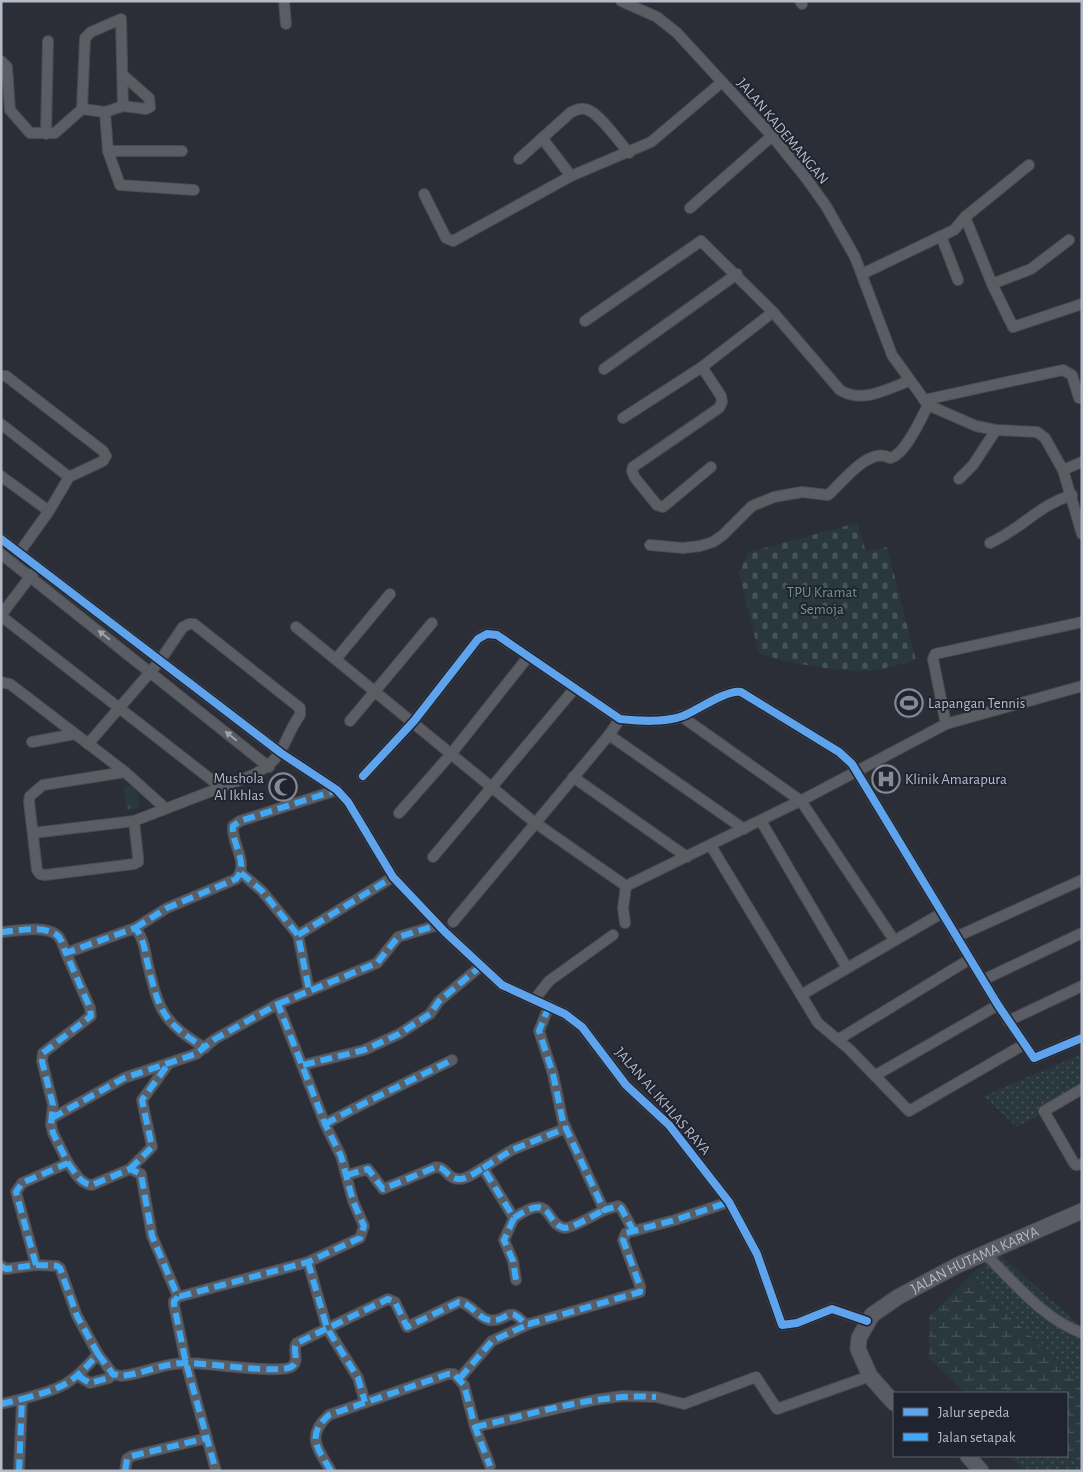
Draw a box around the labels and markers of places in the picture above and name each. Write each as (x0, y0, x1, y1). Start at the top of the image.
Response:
sports icon: Lapangan Tennis (894, 688, 924, 718)
place label: Lapangan Tennis (928, 696, 1025, 711)
hospital icon: Klinik Amarapura (871, 764, 901, 794)
place label: Mushola Al Ikhlas (213, 771, 264, 803)
mosque icon: Mushola Al Ikhlas (268, 772, 298, 802)
place label: Klinik Amarapura (905, 772, 1007, 787)

